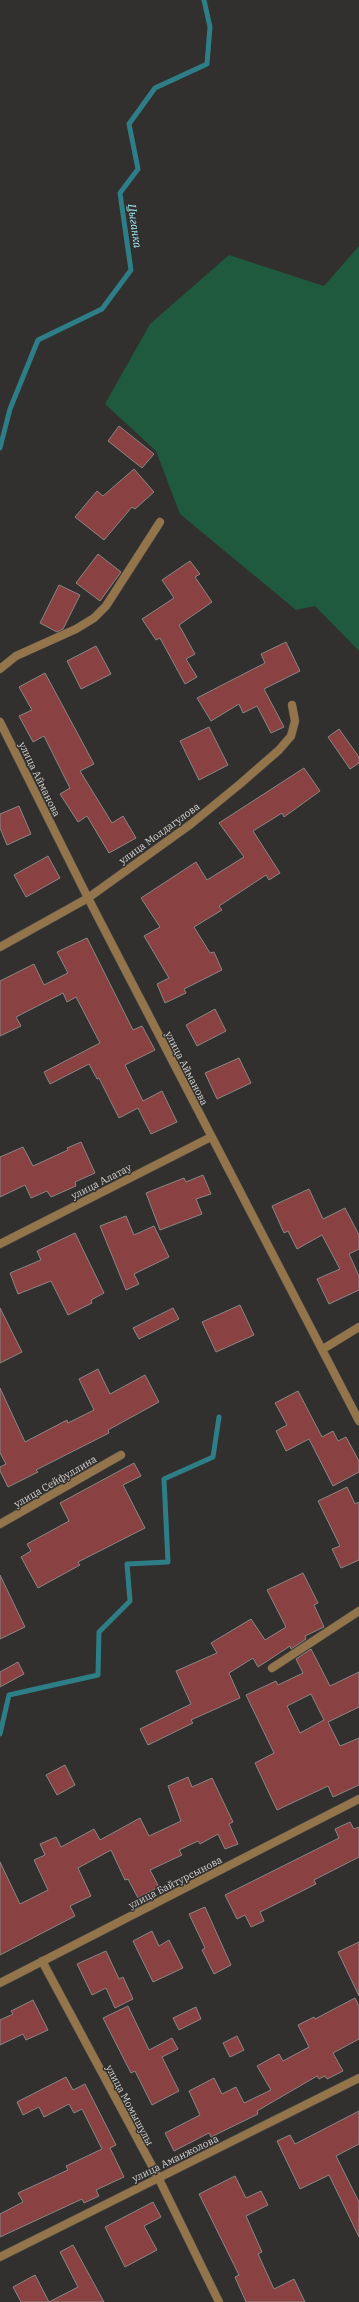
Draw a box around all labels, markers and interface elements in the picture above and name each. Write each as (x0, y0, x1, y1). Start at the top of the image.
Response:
water label: Цыганка (125, 202, 145, 249)
street label: улица Айманова (16, 740, 64, 819)
street label: улица Молдагулова (116, 799, 203, 867)
street label: улица Айманова (162, 1029, 211, 1108)
street label: улица Алатау (69, 1160, 134, 1202)
street label: улица Сейфуллина (11, 1452, 100, 1510)
street label: улица Байтурсынова (126, 1853, 225, 1912)
street label: улица Момышулы (103, 2063, 156, 2148)
street label: улица Аманжолова (130, 2132, 221, 2185)

